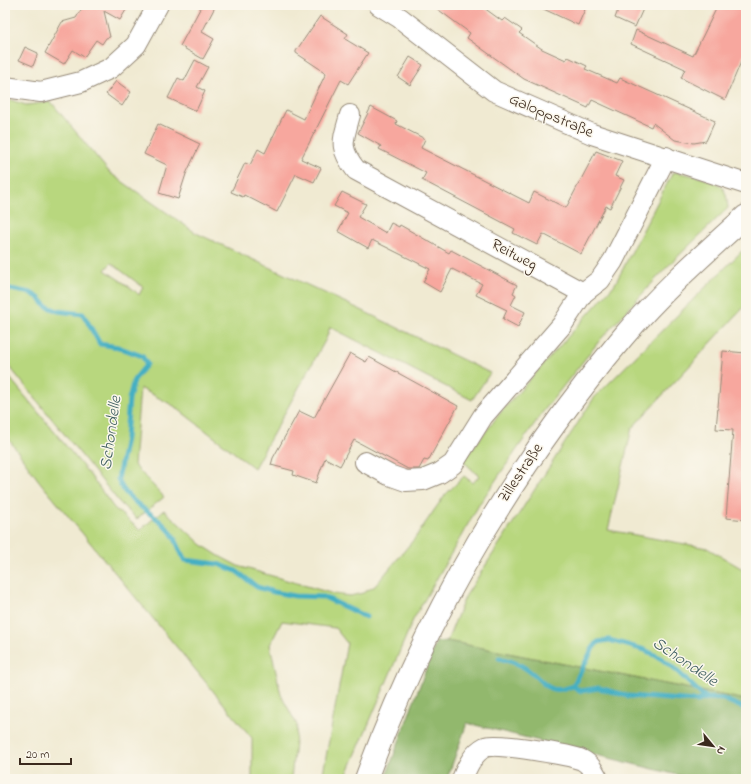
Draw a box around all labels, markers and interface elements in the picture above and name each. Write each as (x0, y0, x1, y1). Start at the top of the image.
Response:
street label: Galoppstraße (505, 87, 598, 145)
street label: Reitweg (487, 233, 541, 277)
water label: Schondelle (93, 393, 129, 472)
street label: Zillestraße (492, 438, 550, 508)
water label: Schondelle (647, 631, 724, 694)
north arrow (693, 726, 733, 766)
scale bar (20, 740, 71, 766)
text: N (712, 743, 730, 757)
text: 20 m (26, 746, 49, 764)

